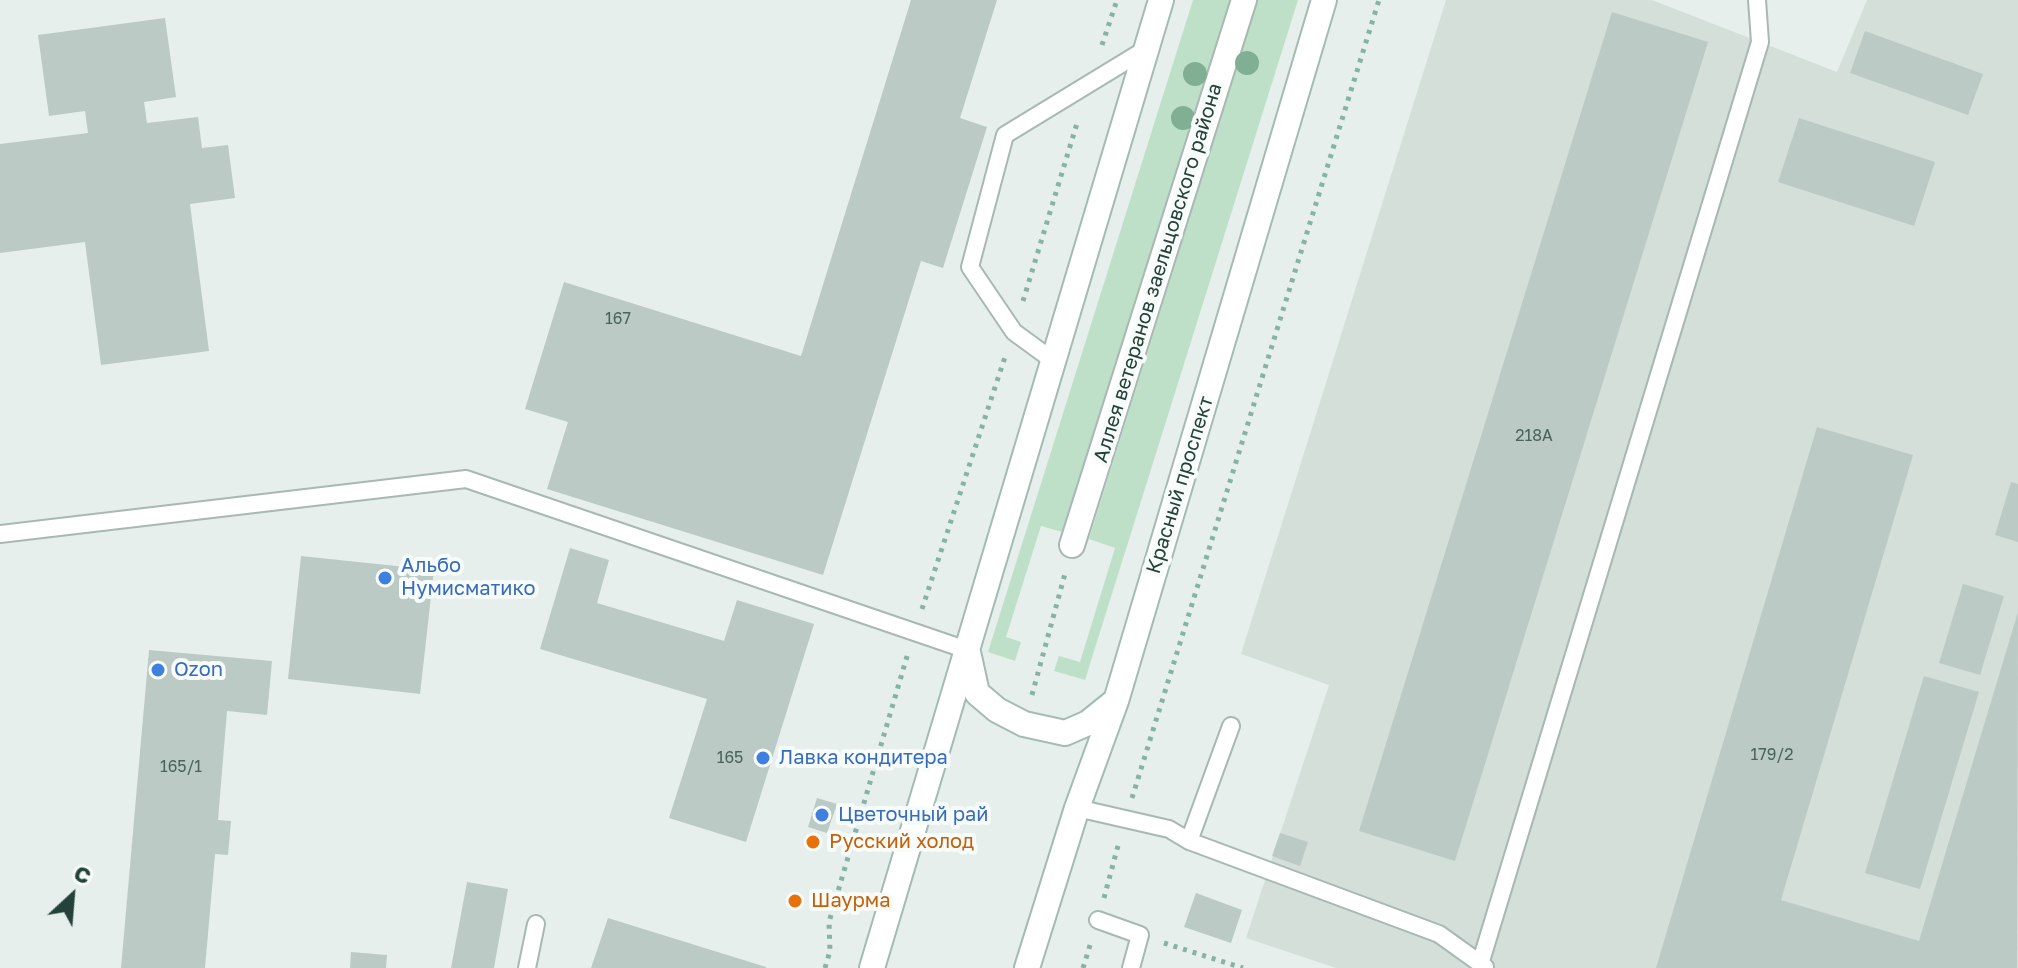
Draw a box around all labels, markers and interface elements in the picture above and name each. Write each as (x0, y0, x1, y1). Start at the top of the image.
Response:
street label: Аллея ветеранов заельцовского района (1089, 80, 1227, 466)
house number: 167 (605, 309, 631, 329)
street label: Красный проспект (1142, 393, 1218, 577)
house number: 218А (1515, 426, 1553, 446)
place label: Альбо Нумисматико (401, 554, 535, 601)
marker: Альбо Нумисматико (376, 569, 394, 587)
place label: Ozon (174, 658, 223, 682)
marker: Ozon (149, 661, 167, 679)
house number: 179/2 (1751, 745, 1793, 765)
place label: Лавка кондитера (779, 746, 948, 770)
house number: 165 (717, 748, 743, 768)
marker: Лавка кондитера (754, 749, 772, 767)
house number: 165/1 (160, 757, 202, 777)
place label: Цветочный рай (838, 803, 988, 827)
marker: Цветочный рай (813, 806, 831, 824)
place label: Русский холод (829, 830, 974, 854)
marker: Русский холод (804, 833, 822, 851)
north arrow (32, 856, 112, 936)
text: С (70, 858, 96, 890)
place label: Шаурма (811, 889, 890, 913)
marker: Шаурма (786, 892, 804, 910)

